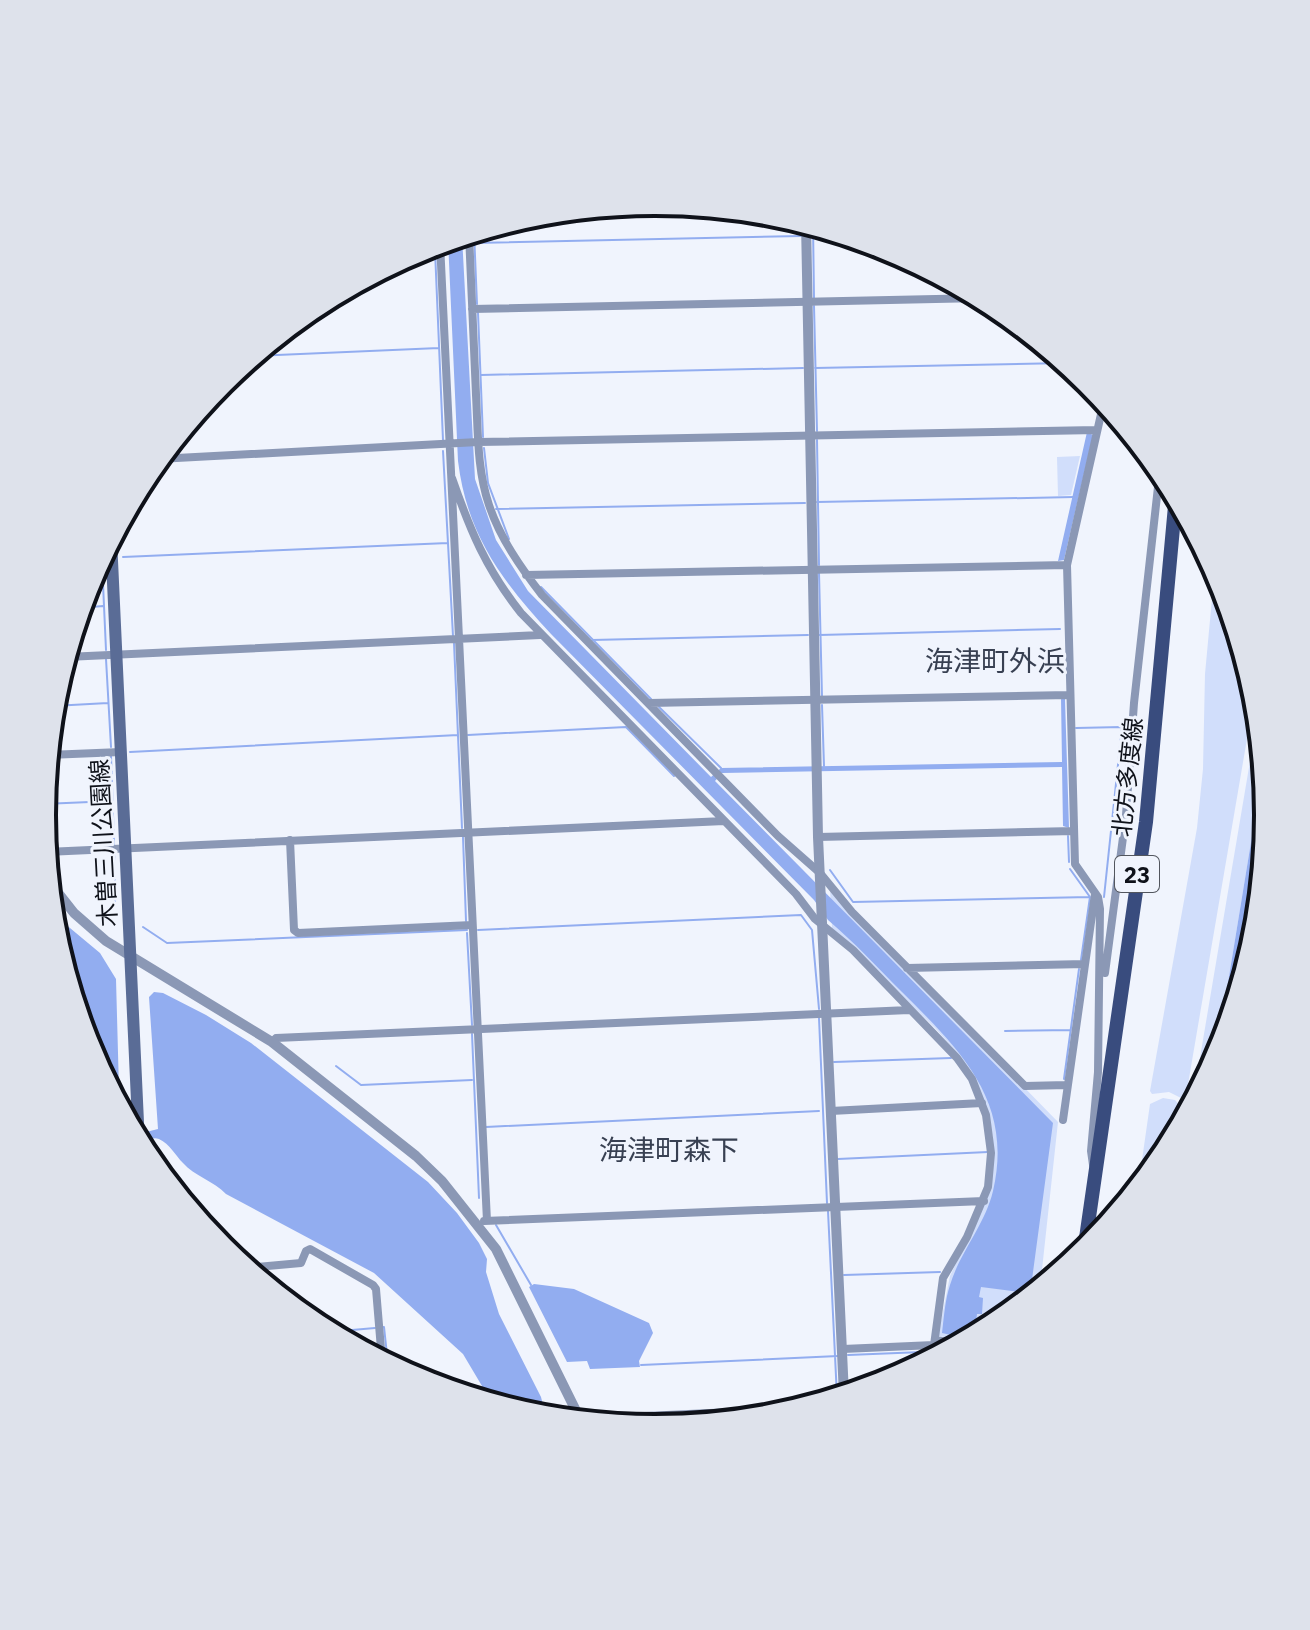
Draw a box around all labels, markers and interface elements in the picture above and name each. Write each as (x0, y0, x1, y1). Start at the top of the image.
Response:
district label: 海津町外浜 (925, 642, 1065, 679)
street label: 北方多度線 (1105, 716, 1149, 838)
street label: 木曽三川公園線 (83, 758, 123, 928)
road number: 23 (1115, 856, 1159, 892)
district label: 海津町森下 (599, 1131, 739, 1168)

